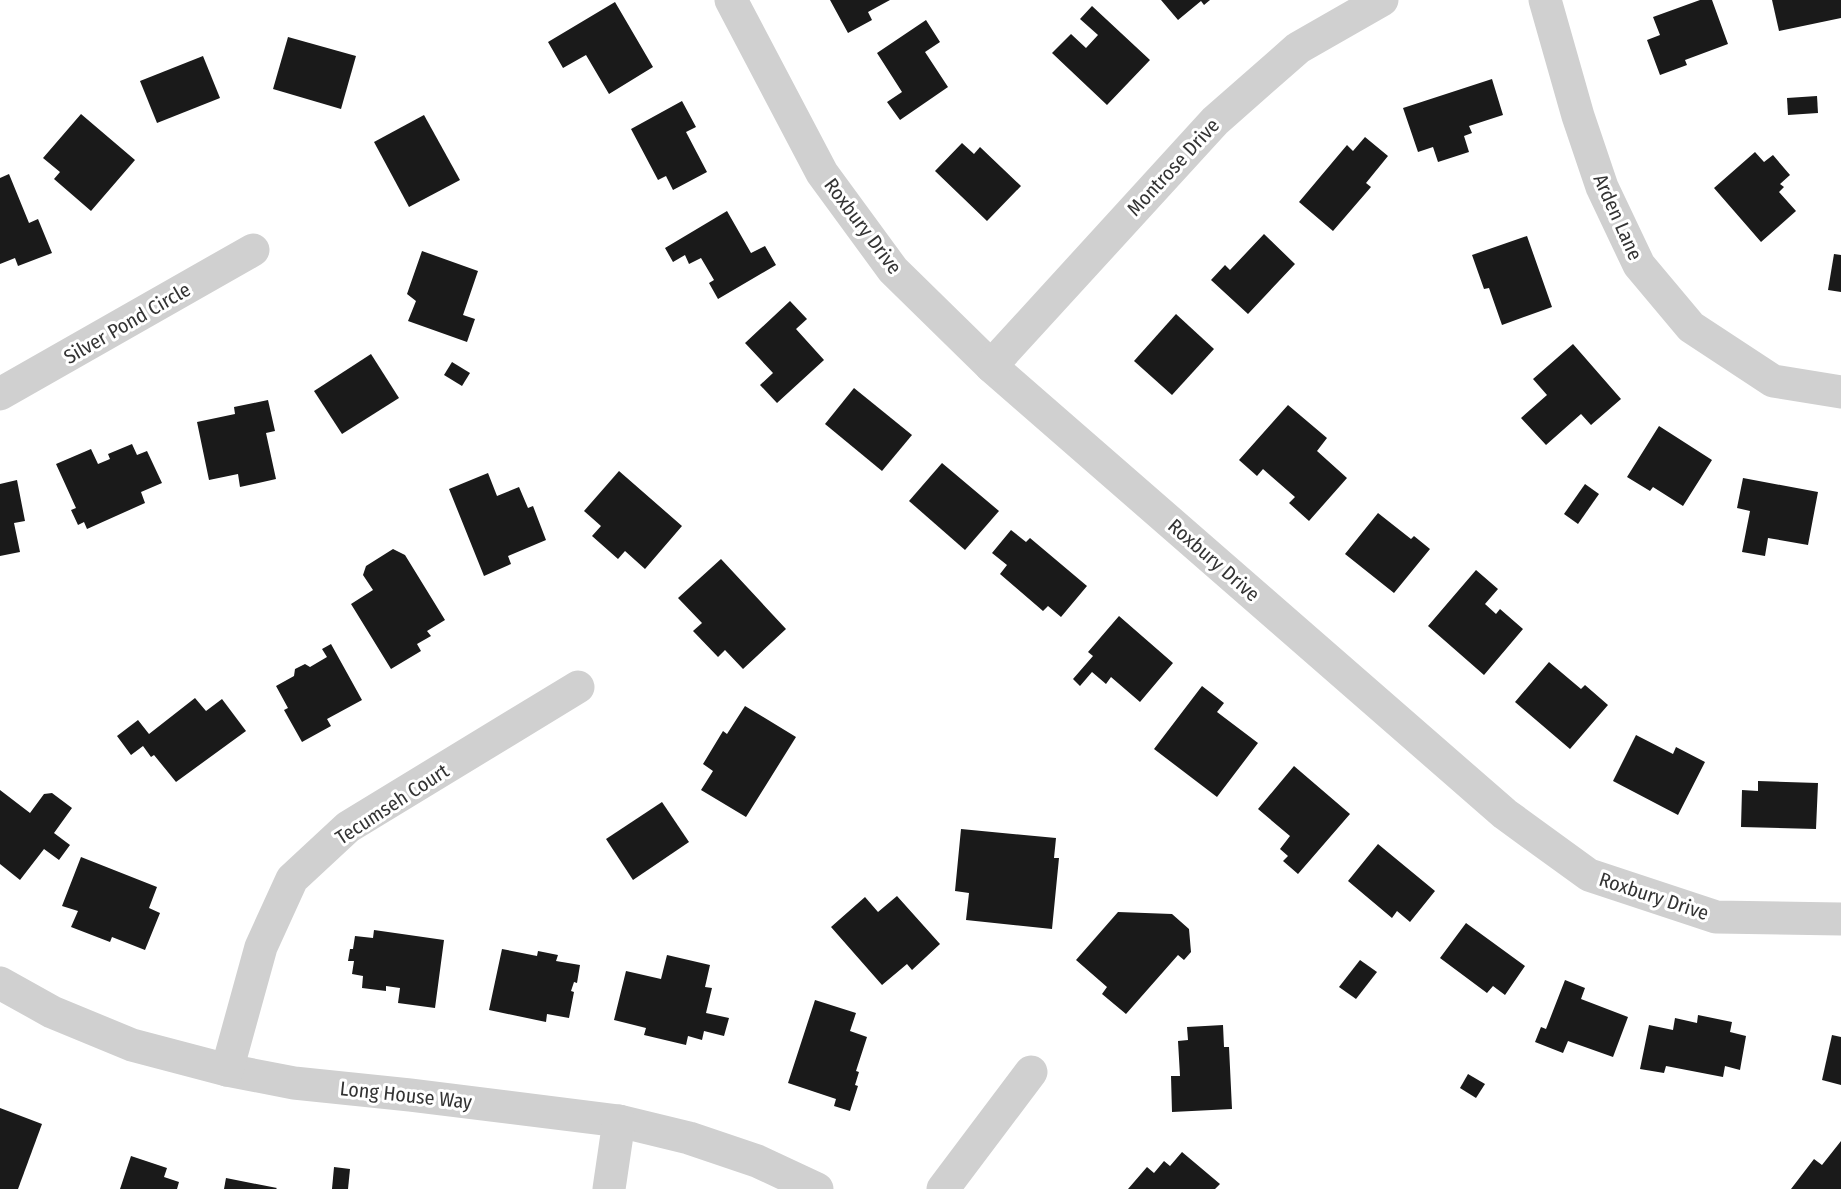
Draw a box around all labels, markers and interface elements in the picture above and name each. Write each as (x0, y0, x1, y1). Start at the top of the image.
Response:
street label: Montrose Drive (1122, 113, 1224, 221)
street label: Arden Lane (1588, 170, 1648, 264)
street label: Roxbury Drive (819, 173, 907, 279)
street label: Silver Pond Circle (60, 277, 194, 369)
street label: Roxbury Drive (1163, 514, 1265, 606)
street label: Tecumseh Court (331, 758, 454, 850)
street label: Roxbury Drive (1596, 867, 1712, 925)
street label: Long House Way (339, 1076, 473, 1114)

